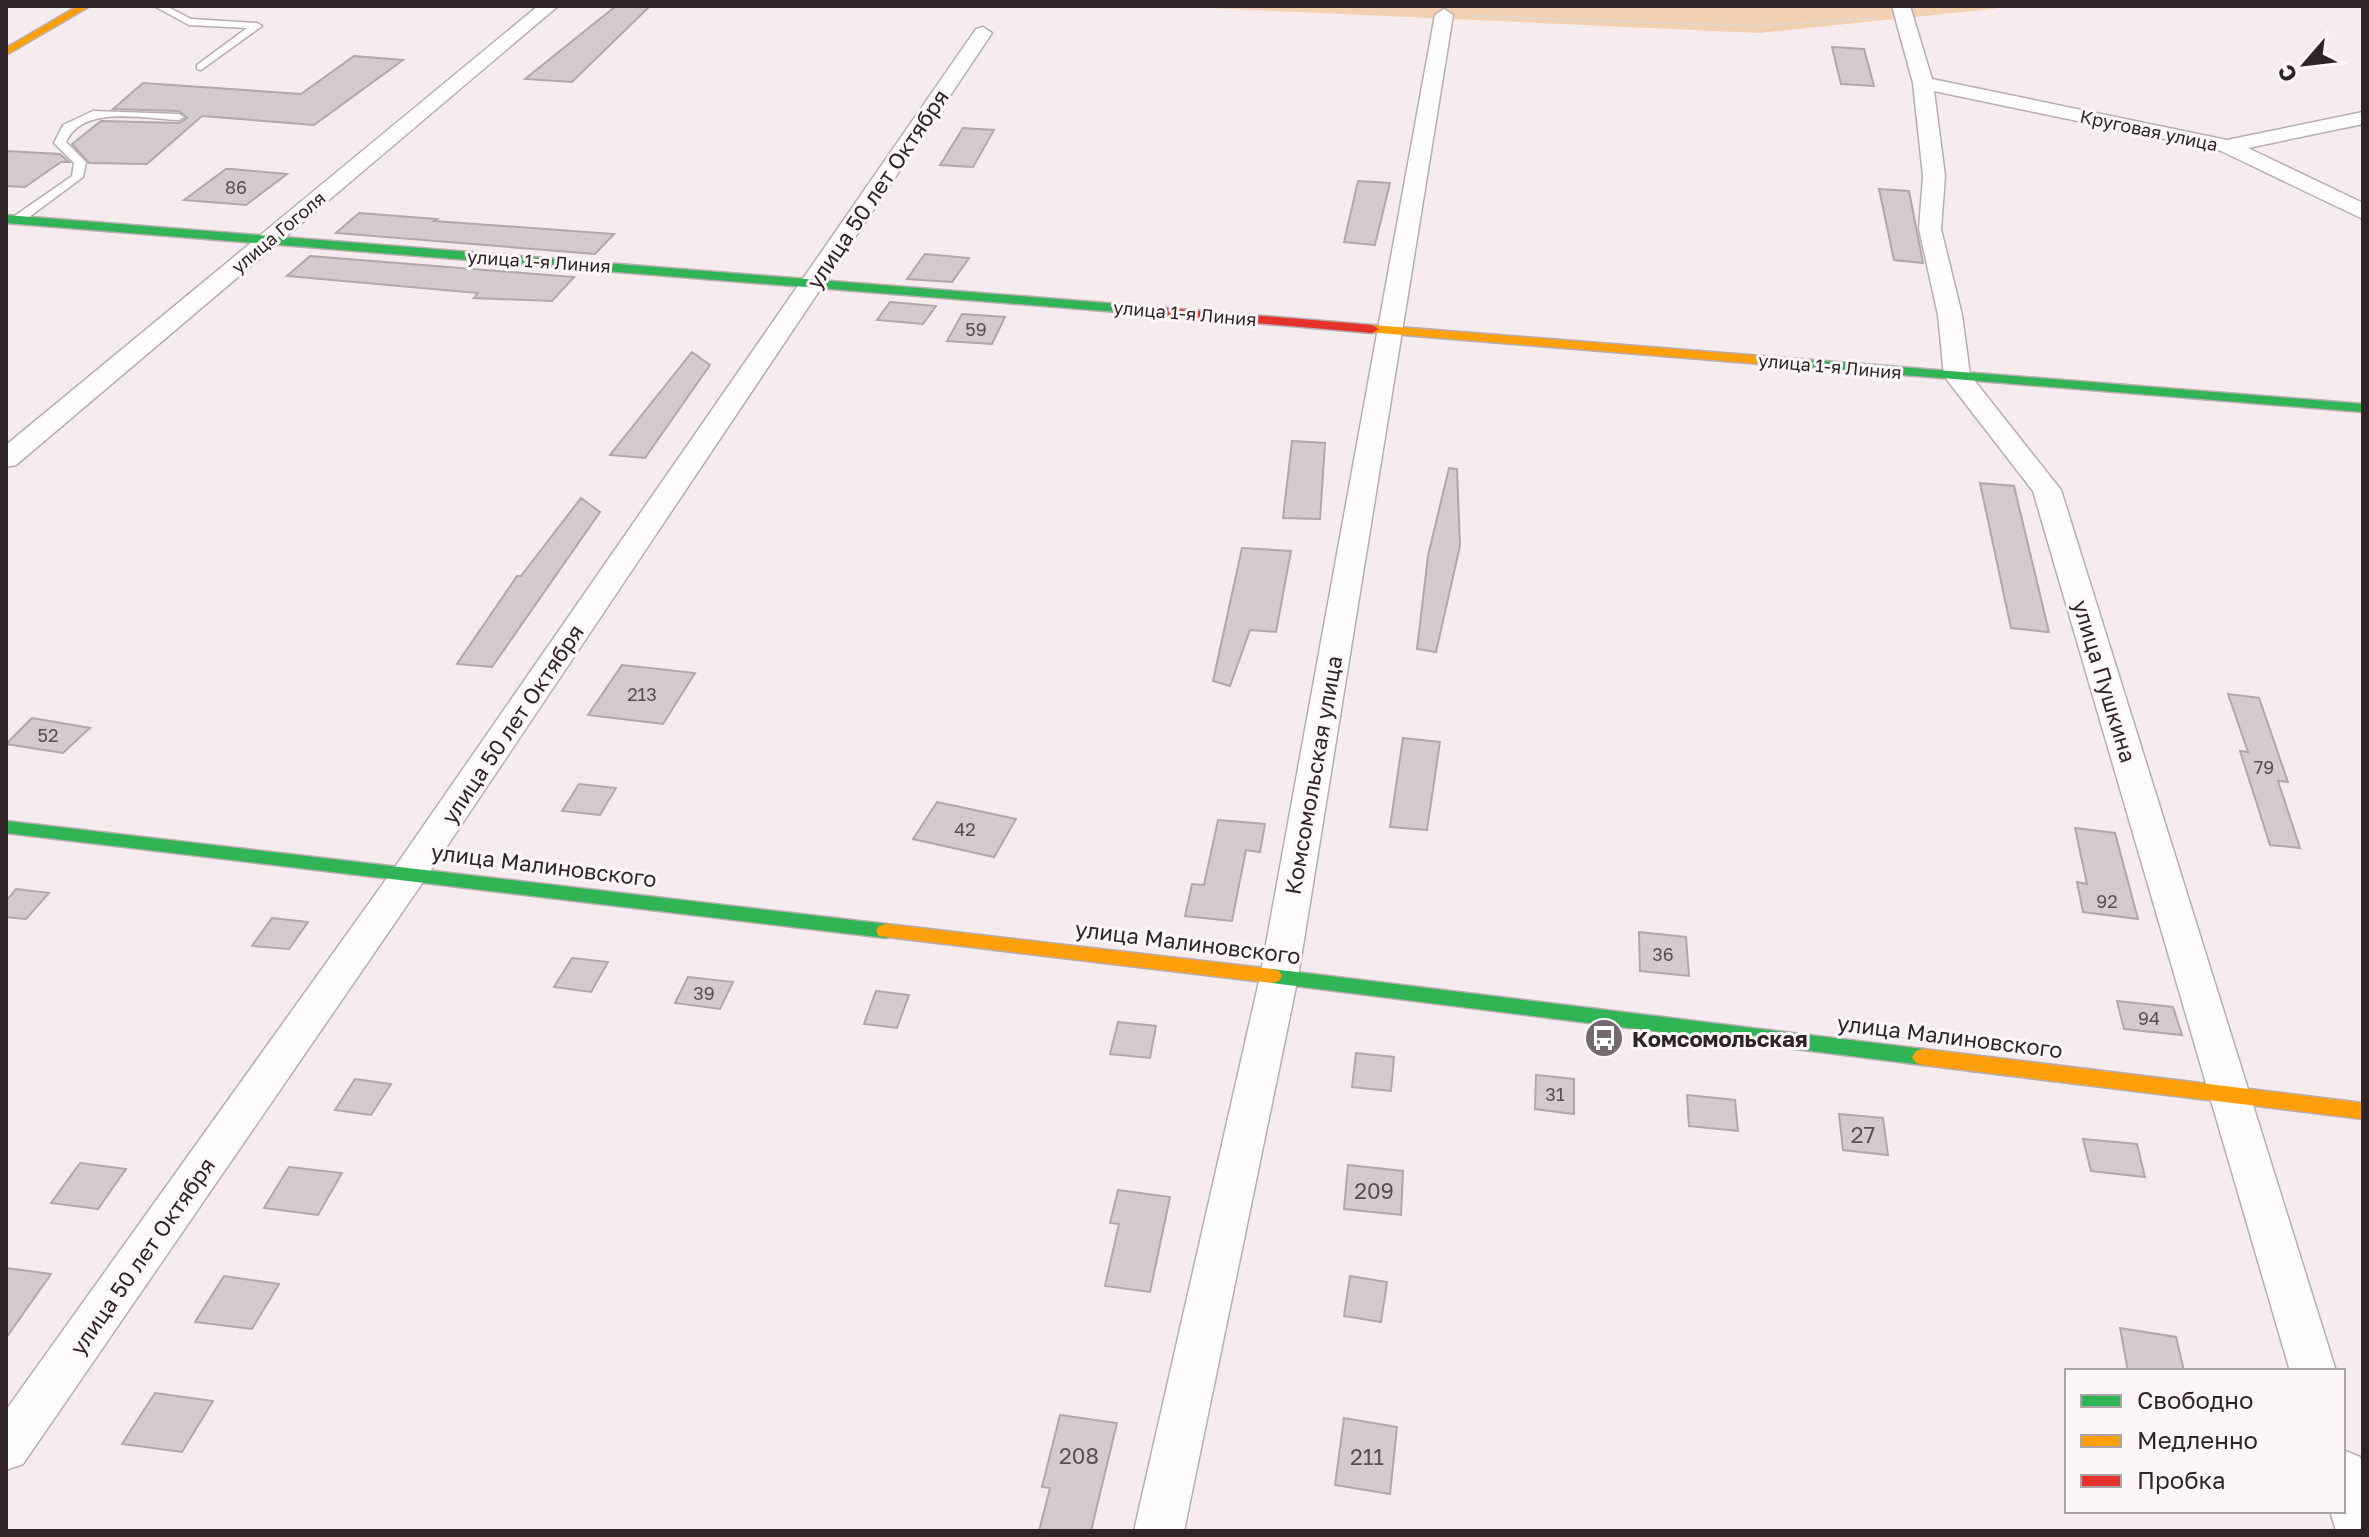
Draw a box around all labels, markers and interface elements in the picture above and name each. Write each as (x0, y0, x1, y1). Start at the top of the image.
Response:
north arrow (2265, 24, 2345, 104)
text: С (2271, 60, 2302, 87)
street label: улица 50 лет Октября (800, 84, 954, 294)
street label: Круговая улица (2078, 105, 2220, 155)
house number: 86 (225, 176, 247, 198)
street label: улица Гоголя (227, 186, 329, 278)
street label: улица 1-я Линия (467, 245, 611, 277)
street label: улица 1-я Линия (1112, 296, 1258, 330)
house number: 59 (965, 318, 987, 340)
street label: улица 1-я Линия (1757, 349, 1903, 383)
street label: улица Пушкина (2067, 596, 2143, 766)
street label: улица 50 лет Октября (435, 619, 589, 829)
street label: Комсомольская улица (1279, 653, 1347, 897)
house number: 213 (627, 683, 657, 705)
house number: 52 (38, 724, 58, 746)
house number: 79 (2254, 756, 2274, 778)
house number: 42 (954, 818, 976, 840)
street label: улица Малиновского (430, 838, 658, 892)
house number: 92 (2096, 890, 2118, 912)
street label: улица Малиновского (1074, 915, 1302, 969)
house number: 36 (1652, 943, 1674, 965)
house number: 39 (693, 982, 715, 1004)
house number: 94 (2138, 1007, 2160, 1029)
street label: улица Малиновского (1836, 1009, 2064, 1063)
bus stop icon: Комсомольская (1583, 1017, 1625, 1059)
place label: Комсомольская (1632, 1025, 1808, 1052)
house number: 31 (1545, 1083, 1565, 1105)
house number: 27 (1851, 1121, 1875, 1148)
street label: улица 50 лет Октября (64, 1152, 220, 1360)
house number: 209 (1354, 1177, 1394, 1204)
legend (2065, 1369, 2345, 1513)
text: Свободно (2137, 1385, 2253, 1414)
text: Медленно (2137, 1425, 2258, 1454)
house number: 208 (1059, 1442, 1099, 1469)
house number: 211 (1350, 1443, 1384, 1470)
text: Пробка (2137, 1465, 2226, 1494)

